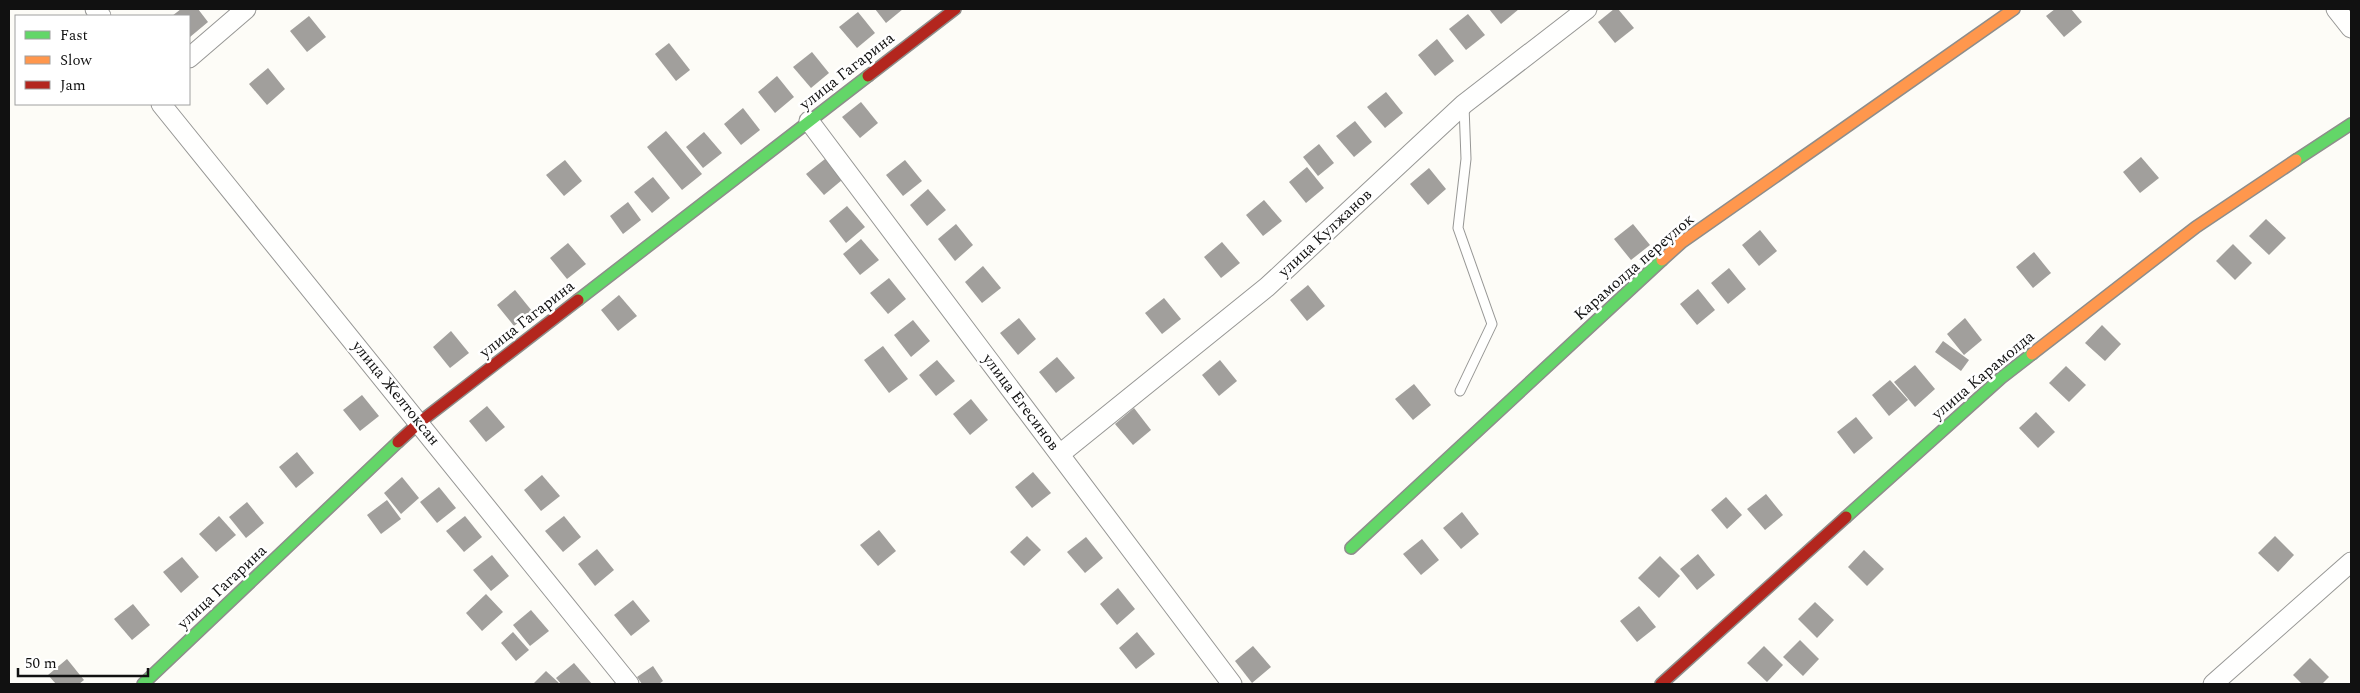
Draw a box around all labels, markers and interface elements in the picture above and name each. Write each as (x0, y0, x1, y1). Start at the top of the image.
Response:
legend (15, 15, 190, 105)
text: Fast (60, 24, 88, 47)
street label: улица Гагарина (794, 26, 900, 116)
text: Slow (60, 49, 92, 72)
text: Jam (60, 74, 86, 97)
street label: улица Кулжанов (1272, 183, 1377, 284)
street label: Карамолда переулок (1568, 208, 1700, 326)
street label: улица Гагарина (474, 274, 580, 364)
street label: улица Карамолда (1925, 325, 2040, 426)
street label: улица Желтоксан (345, 334, 446, 451)
street label: улица Егесинов (976, 348, 1065, 456)
street label: улица Гагарина (171, 539, 272, 636)
scale bar (18, 646, 148, 678)
text: 50 m (25, 652, 57, 675)

